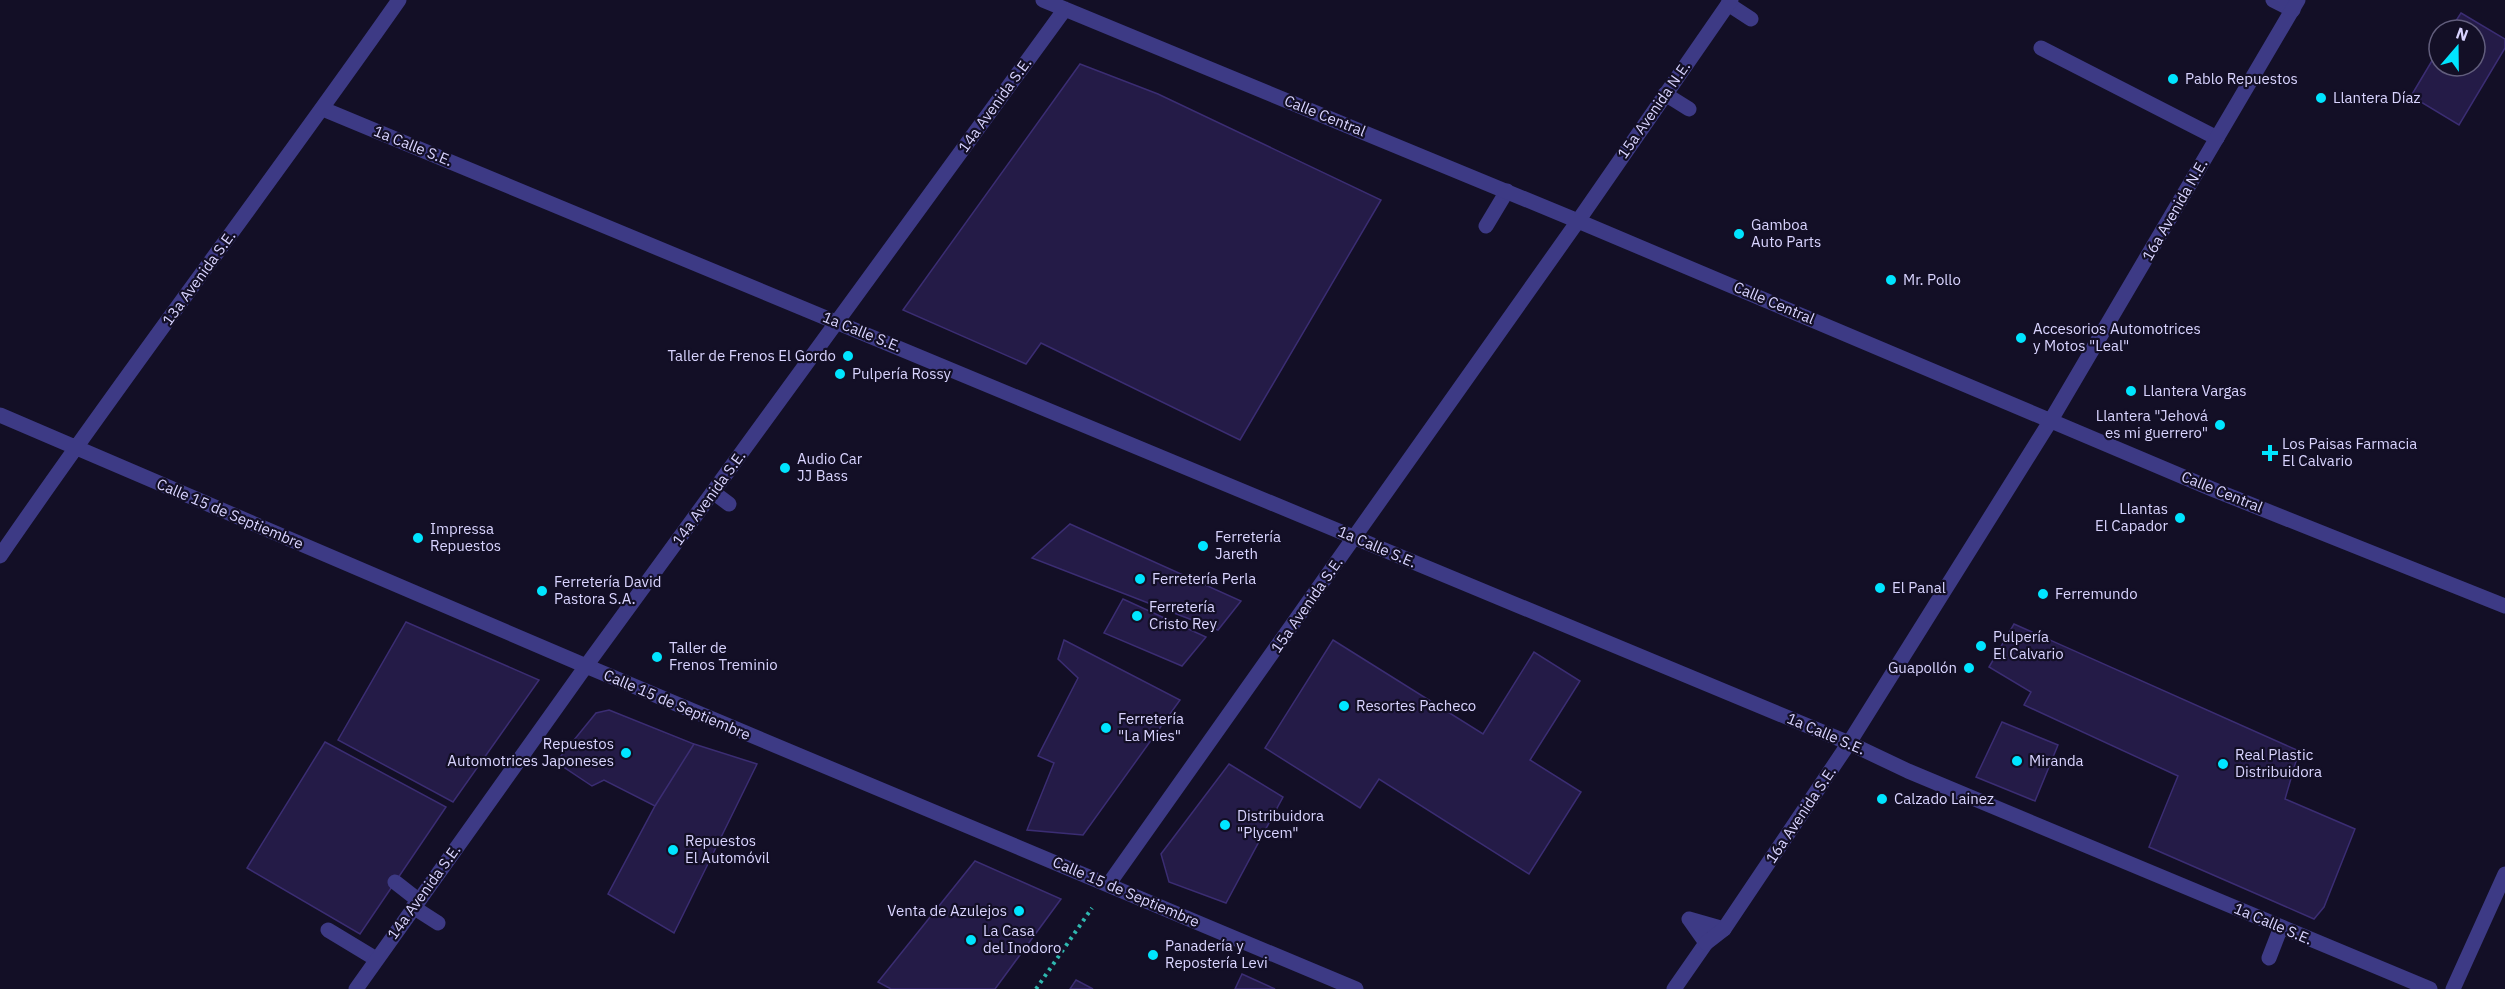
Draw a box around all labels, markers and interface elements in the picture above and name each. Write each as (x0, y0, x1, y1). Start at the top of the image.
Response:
north arrow (2427, 18, 2487, 78)
text: N (2453, 23, 2471, 45)
street label: 14a Avenida S.E. (954, 54, 1035, 156)
street label: 15a Avenida N.E. (1613, 57, 1694, 162)
place label: Pablo Repuestos (2185, 69, 2298, 88)
marker: Pablo Repuestos (2166, 72, 2180, 86)
place label: Llantera Díaz (2333, 88, 2420, 107)
street label: Calle Central (1282, 91, 1369, 140)
marker: Llantera Díaz (2314, 91, 2328, 105)
street label: 1a Calle S.E. (371, 121, 455, 170)
street label: 16a Avenida N.E. (2138, 155, 2211, 264)
place label: Gamboa Auto Parts (1751, 215, 1821, 251)
street label: 13a Avenida S.E. (158, 227, 239, 329)
marker: Gamboa Auto Parts (1732, 227, 1746, 241)
place label: Mr. Pollo (1903, 270, 1961, 289)
marker: Mr. Pollo (1884, 273, 1898, 287)
street label: Calle Central (1731, 277, 1818, 328)
street label: 1a Calle S.E. (820, 307, 904, 356)
place label: Accesorios Automotrices y Motos "Leal" (2033, 319, 2201, 355)
marker: Accesorios Automotrices y Motos "Leal" (2014, 331, 2028, 345)
place label: Taller de Frenos El Gordo (667, 346, 836, 365)
marker: Taller de Frenos El Gordo (841, 349, 855, 363)
place label: Pulpería Rossy (852, 364, 951, 383)
marker: Pulpería Rossy (833, 367, 847, 381)
place label: Llantera Vargas (2143, 381, 2247, 400)
marker: Llantera Vargas (2124, 384, 2138, 398)
place label: Llantera "Jehová es mi guerrero" (2096, 406, 2208, 442)
marker: Llantera "Jehová es mi guerrero" (2213, 418, 2227, 432)
place label: Los Paisas Farmacia El Calvario (2282, 434, 2417, 470)
marker: Los Paisas Farmacia El Calvario (2263, 446, 2277, 460)
street label: 14a Avenida S.E. (668, 447, 749, 549)
place label: Audio Car JJ Bass (797, 449, 863, 485)
marker: Audio Car JJ Bass (778, 461, 792, 475)
street label: Calle Central (2179, 467, 2266, 516)
street label: Calle 15 de Septiembre (154, 474, 306, 553)
place label: Llantas El Capador (2095, 499, 2168, 535)
marker: Llantas El Capador (2173, 511, 2187, 525)
place label: Impressa Repuestos (430, 519, 501, 555)
street label: 1a Calle S.E. (1335, 522, 1419, 572)
place label: Ferretería Jareth (1215, 527, 1281, 563)
marker: Impressa Repuestos (411, 531, 425, 545)
marker: Ferretería Jareth (1196, 539, 1210, 553)
street label: 15a Avenida S.E. (1267, 553, 1347, 656)
place label: Ferretería Perla (1152, 569, 1256, 588)
place label: Ferretería David Pastora S.A. (554, 572, 661, 608)
marker: Ferretería Perla (1133, 572, 1147, 586)
place label: El Panal (1892, 578, 1946, 597)
marker: El Panal (1873, 581, 1887, 595)
marker: Ferretería David Pastora S.A. (535, 584, 549, 598)
place label: Ferremundo (2055, 584, 2138, 603)
marker: Ferremundo (2036, 587, 2050, 601)
place label: Ferretería Cristo Rey (1149, 597, 1217, 633)
marker: Ferretería Cristo Rey (1130, 609, 1144, 623)
place label: Pulpería El Calvario (1993, 627, 2064, 663)
place label: Taller de Frenos Treminio (669, 638, 778, 674)
marker: Pulpería El Calvario (1974, 639, 1988, 653)
marker: Taller de Frenos Treminio (650, 650, 664, 664)
place label: Guapollón (1888, 658, 1957, 677)
marker: Guapollón (1962, 661, 1976, 675)
street label: Calle 15 de Septiembre (601, 665, 753, 744)
place label: Resortes Pacheco (1356, 696, 1476, 715)
marker: Resortes Pacheco (1337, 699, 1351, 713)
place label: Ferretería "La Mies" (1118, 709, 1184, 745)
street label: 1a Calle S.E. (1784, 709, 1868, 759)
marker: Ferretería "La Mies" (1099, 721, 1113, 735)
place label: Repuestos Automotrices Japoneses (447, 734, 614, 770)
place label: Real Plastic Distribuidora (2235, 745, 2322, 781)
marker: Repuestos Automotrices Japoneses (619, 746, 633, 760)
place label: Miranda (2029, 751, 2084, 770)
marker: Miranda (2010, 754, 2024, 768)
marker: Real Plastic Distribuidora (2216, 757, 2230, 771)
street label: 16a Avenida S.E. (1761, 763, 1840, 867)
place label: Calzado Lainez (1894, 789, 1994, 808)
marker: Calzado Lainez (1875, 792, 1889, 806)
place label: Distribuidora "Plycem" (1237, 806, 1324, 842)
marker: Distribuidora "Plycem" (1218, 818, 1232, 832)
place label: Repuestos El Automóvil (685, 831, 770, 867)
street label: 14a Avenida S.E. (383, 841, 464, 943)
marker: Repuestos El Automóvil (666, 843, 680, 857)
street label: Calle 15 de Septiembre (1050, 852, 1202, 931)
street label: 1a Calle S.E. (2231, 899, 2315, 949)
place label: Venta de Azulejos (887, 901, 1007, 920)
marker: Venta de Azulejos (1012, 904, 1026, 918)
place label: La Casa del Inodoro (983, 921, 1061, 957)
marker: La Casa del Inodoro (964, 933, 978, 947)
place label: Panadería y Repostería Levi (1165, 936, 1268, 972)
marker: Panadería y Repostería Levi (1146, 948, 1160, 962)

